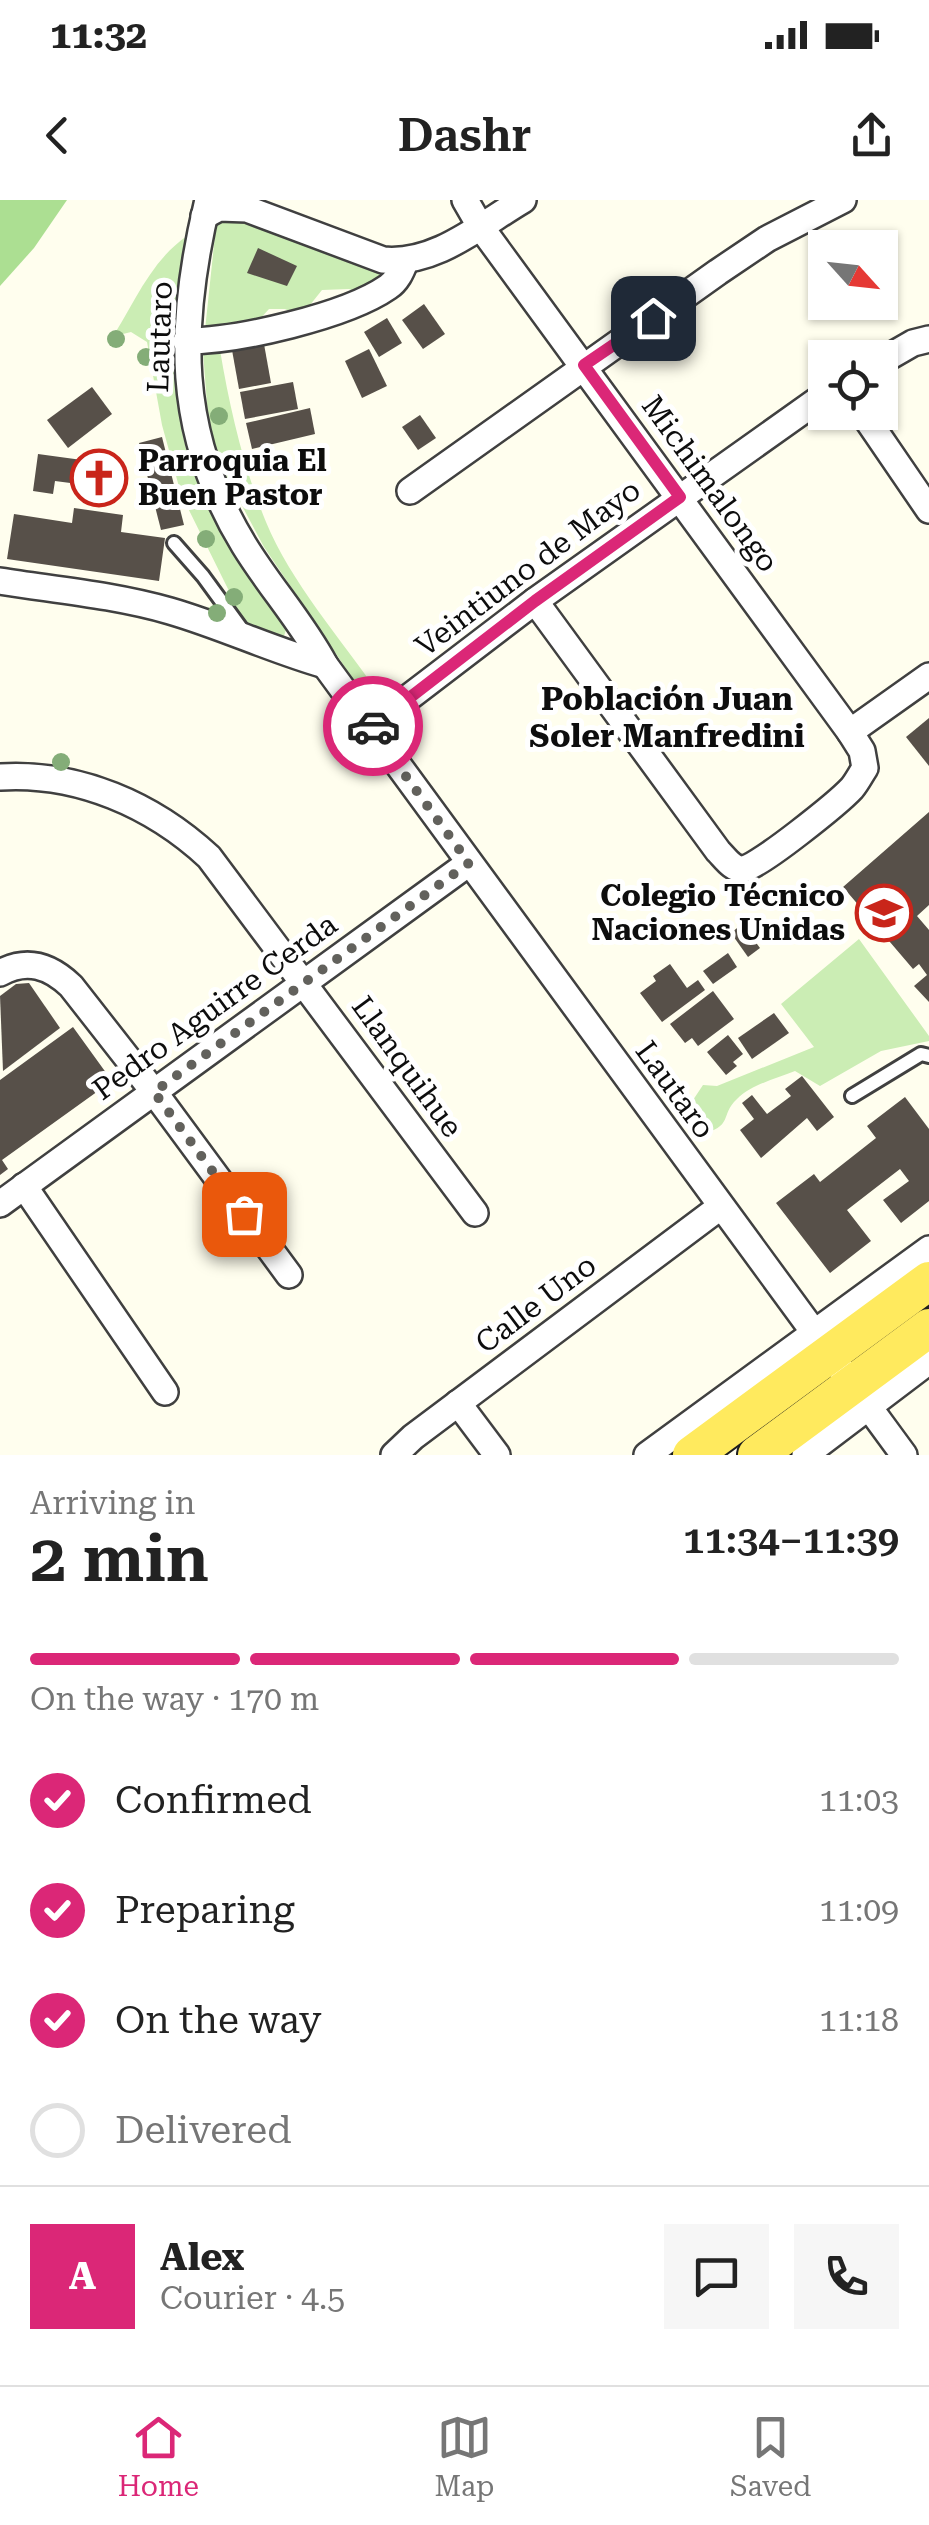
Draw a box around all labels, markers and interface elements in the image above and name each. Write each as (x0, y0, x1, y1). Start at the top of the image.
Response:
text: 11:32 (50, 13, 147, 57)
icon: back (30, 108, 85, 163)
icon: share (844, 108, 899, 163)
text: Dashr (398, 109, 531, 162)
north arrow (808, 230, 898, 320)
map controls (808, 230, 898, 430)
pin (611, 276, 696, 361)
street label: Lautaro (140, 281, 179, 393)
icon: home (626, 291, 681, 346)
button: locate (808, 340, 898, 430)
street label: Michimalongo (635, 389, 786, 579)
place label: Parroquia El Buen Pastor (138, 443, 327, 512)
church icon: Parroquia El Buen Pastor (69, 448, 129, 508)
street label: Veintiuno de Mayo (408, 472, 647, 663)
courier (323, 676, 423, 776)
district label: Población Juan Soler Manfredini (529, 680, 805, 755)
icon: car (346, 699, 401, 754)
place label: Colegio Técnico Naciones Unidas (591, 878, 845, 947)
school or university icon: Colegio Técnico Naciones Unidas (854, 883, 914, 943)
street label: Pedro Aguirre Cerda (86, 906, 344, 1107)
street label: Llanquihue (345, 990, 470, 1144)
street label: Lautaro (628, 1034, 722, 1145)
pin (202, 1172, 287, 1257)
icon: bag (217, 1187, 272, 1242)
street label: Calle Uno (469, 1247, 603, 1360)
text: Arriving in (30, 1484, 195, 1522)
text: 11:34–11:39 (683, 1518, 899, 1562)
text: 2 min (30, 1521, 209, 1597)
text: On the way · 170 m (30, 1680, 319, 1718)
icon: check (30, 1773, 85, 1828)
text: Confirmed (115, 1778, 312, 1822)
text: 11:03 (819, 1781, 899, 1819)
icon: check (30, 1883, 85, 1938)
text: Preparing (115, 1888, 295, 1932)
text: 11:09 (819, 1891, 899, 1929)
icon: check (30, 1993, 85, 2048)
text: On the way (115, 1998, 321, 2042)
text: 11:18 (819, 2001, 899, 2039)
text: Delivered (115, 2108, 292, 2152)
button: chat (664, 2224, 769, 2329)
button: phone (794, 2224, 899, 2329)
text: Alex (160, 2235, 244, 2279)
text: A (69, 2254, 96, 2298)
text: Courier · 4.5 (160, 2279, 345, 2317)
tab: Home (118, 2410, 199, 2503)
tab: Map (435, 2410, 494, 2503)
tab: Saved (730, 2410, 811, 2503)

